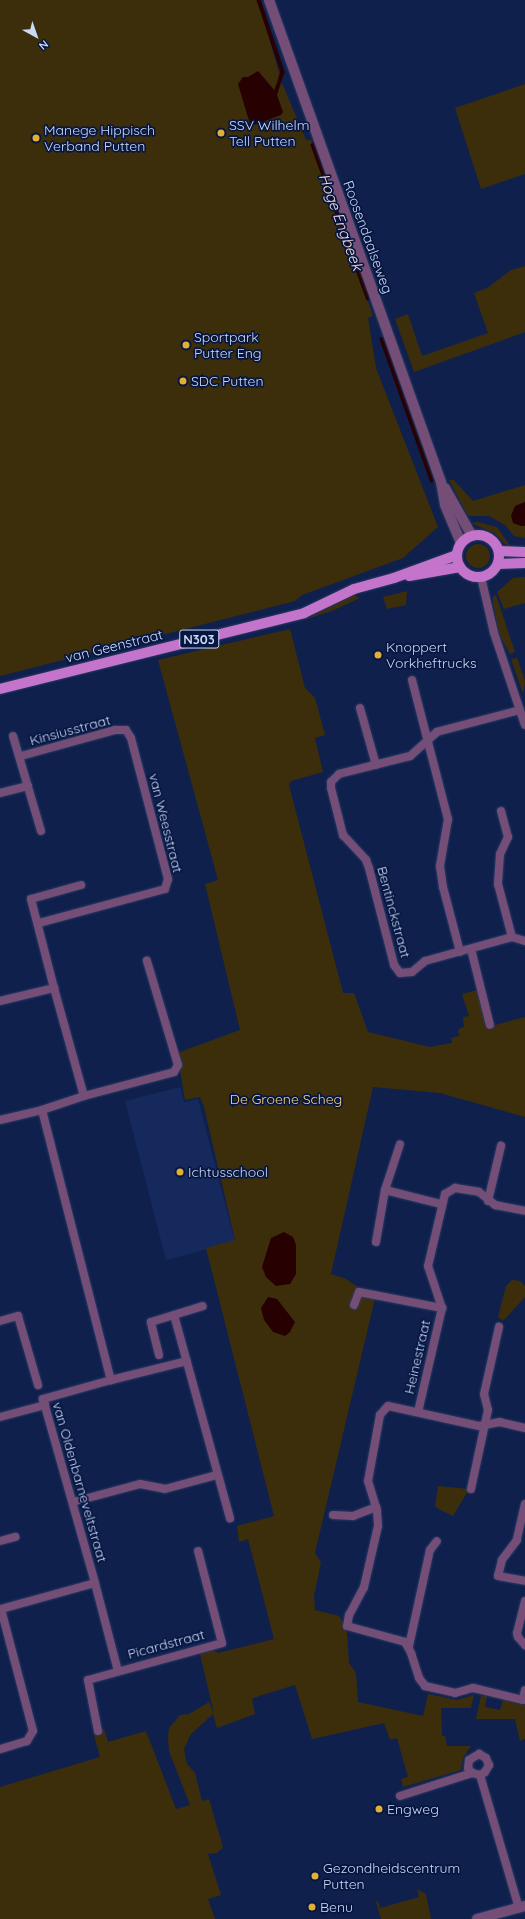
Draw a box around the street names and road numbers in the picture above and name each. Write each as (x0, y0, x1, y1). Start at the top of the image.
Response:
street label: Roosendaalseweg (340, 178, 396, 296)
street label: van Geenstraat (64, 626, 164, 666)
road number: N303 (179, 628, 219, 650)
street label: Kinsiusstraat (28, 711, 112, 749)
street label: van Weesstraat (146, 772, 186, 874)
street label: Bentinckstraat (374, 864, 414, 960)
street label: Heinestraat (400, 1318, 434, 1396)
street label: van Oldenbarneveltstraat (49, 1400, 111, 1564)
street label: Picardstraat (126, 1626, 206, 1662)

